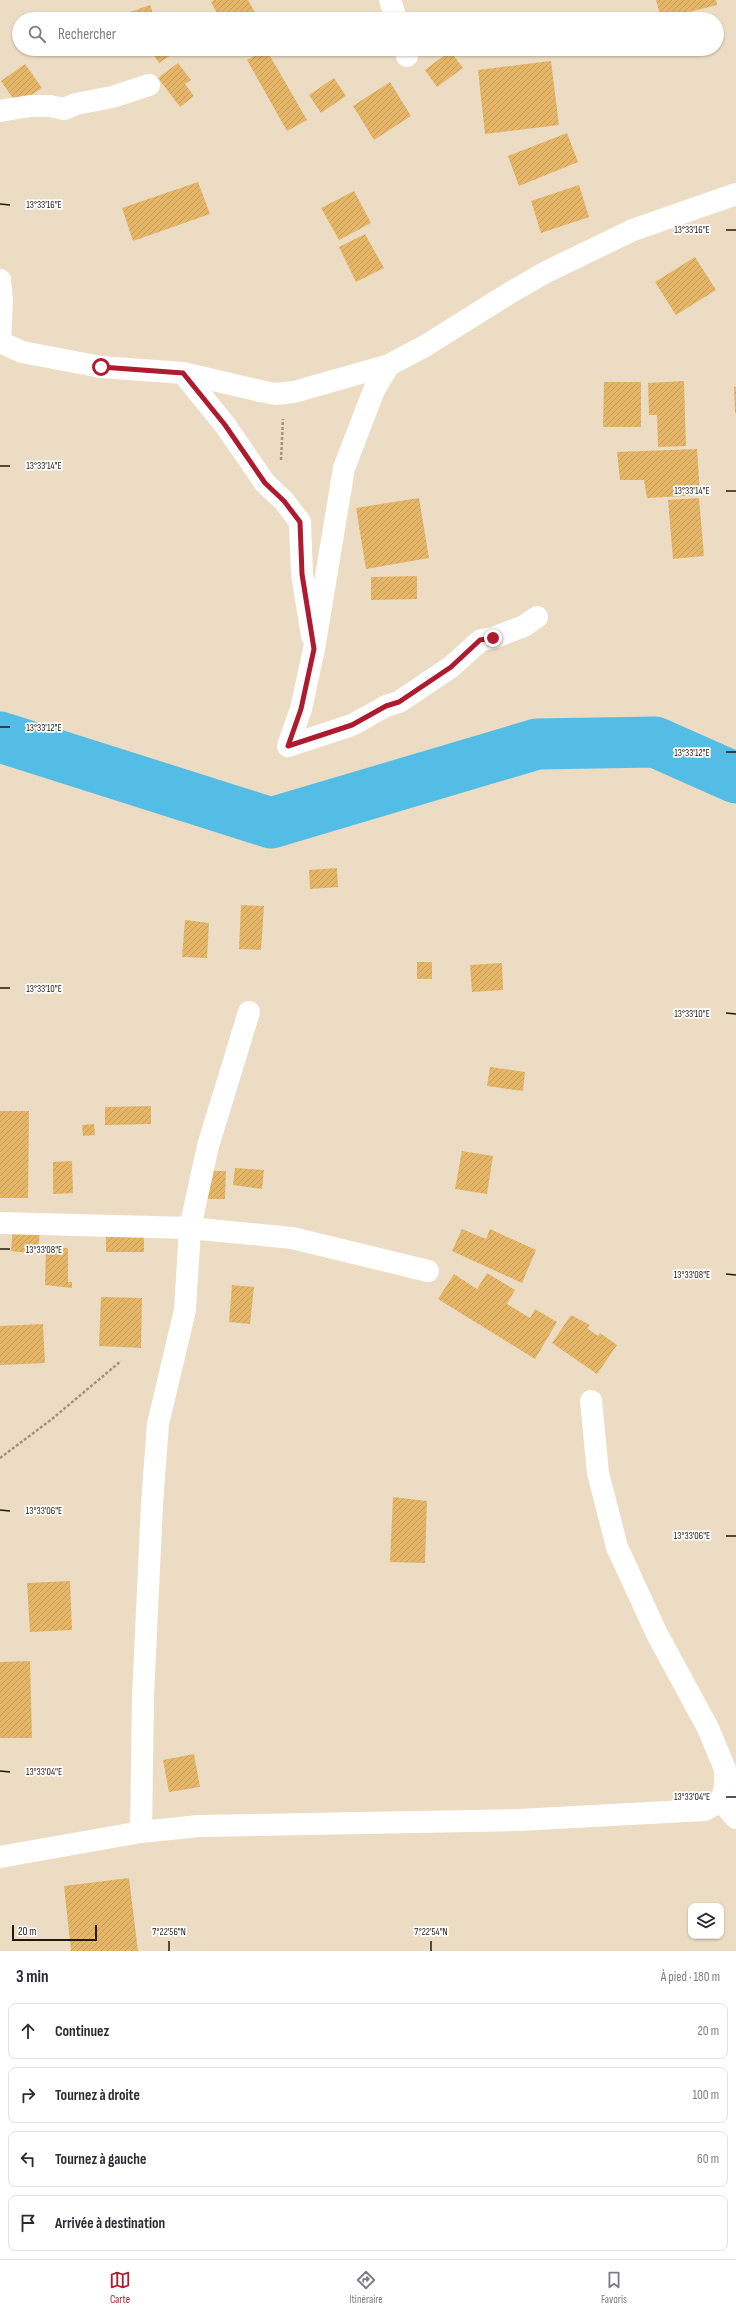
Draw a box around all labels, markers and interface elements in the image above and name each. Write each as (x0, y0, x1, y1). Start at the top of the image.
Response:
search box (12, 12, 724, 56)
icon: search (26, 23, 48, 45)
text: Rechercher (58, 25, 116, 44)
text: 13°33'16"E (26, 199, 62, 211)
text: 13°33'16"E (674, 224, 710, 236)
route start (92, 358, 110, 376)
text: 13°33'14"E (26, 460, 62, 472)
text: 13°33'14"E (674, 485, 710, 497)
route end (484, 629, 502, 647)
text: 13°33'12"E (26, 722, 62, 734)
text: 13°33'12"E (674, 747, 710, 759)
text: 13°33'10"E (26, 983, 62, 995)
text: 13°33'10"E (674, 1008, 710, 1020)
text: 13°33'08"E (26, 1244, 62, 1256)
text: 13°33'08"E (674, 1269, 710, 1281)
text: 13°33'06"E (26, 1505, 62, 1517)
text: 13°33'06"E (674, 1530, 710, 1542)
text: 13°33'04"E (26, 1766, 62, 1778)
text: 13°33'04"E (674, 1791, 710, 1803)
map controls (688, 1903, 724, 1939)
button: layers (688, 1903, 724, 1939)
scale bar (12, 1923, 97, 1942)
text: 20 m (18, 1925, 36, 1938)
text: 7°22'56"N (152, 1926, 186, 1938)
text: 7°22'54"N (414, 1926, 448, 1938)
text: 3 min (16, 1967, 49, 1987)
text: À pied · 180 m (661, 1969, 720, 1985)
icon: ahead (17, 2020, 39, 2042)
text: Continuez (55, 2022, 109, 2041)
text: 20 m (697, 2023, 719, 2039)
icon: right (17, 2084, 39, 2106)
text: Tournez à droite (55, 2086, 140, 2105)
text: 100 m (692, 2087, 719, 2103)
icon: left (17, 2148, 39, 2170)
text: Tournez à gauche (55, 2150, 146, 2169)
text: 60 m (697, 2151, 719, 2167)
icon: arrive (17, 2212, 39, 2234)
text: Arrivée à destination (55, 2214, 165, 2233)
tab: Carte (109, 2269, 131, 2306)
tab: Itinéraire (349, 2269, 383, 2306)
tab: Favoris (601, 2269, 627, 2306)

